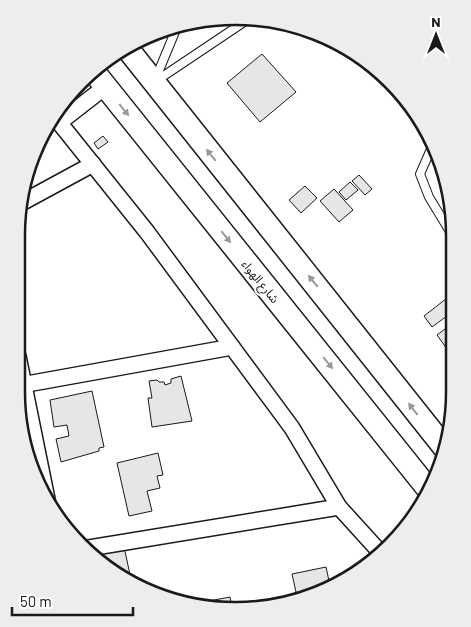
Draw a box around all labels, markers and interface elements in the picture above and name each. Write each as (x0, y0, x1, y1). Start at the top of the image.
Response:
north arrow (411, 10, 461, 60)
text: N (431, 13, 441, 30)
one-way arrow (118, 103, 129, 116)
one-way arrow (205, 149, 216, 162)
one-way arrow (220, 230, 231, 243)
street label: شارع الهواء (237, 257, 283, 307)
one-way arrow (307, 275, 318, 288)
one-way arrow (322, 357, 333, 370)
one-way arrow (408, 403, 419, 416)
scale bar (12, 584, 134, 616)
text: 50 m (20, 592, 52, 610)

